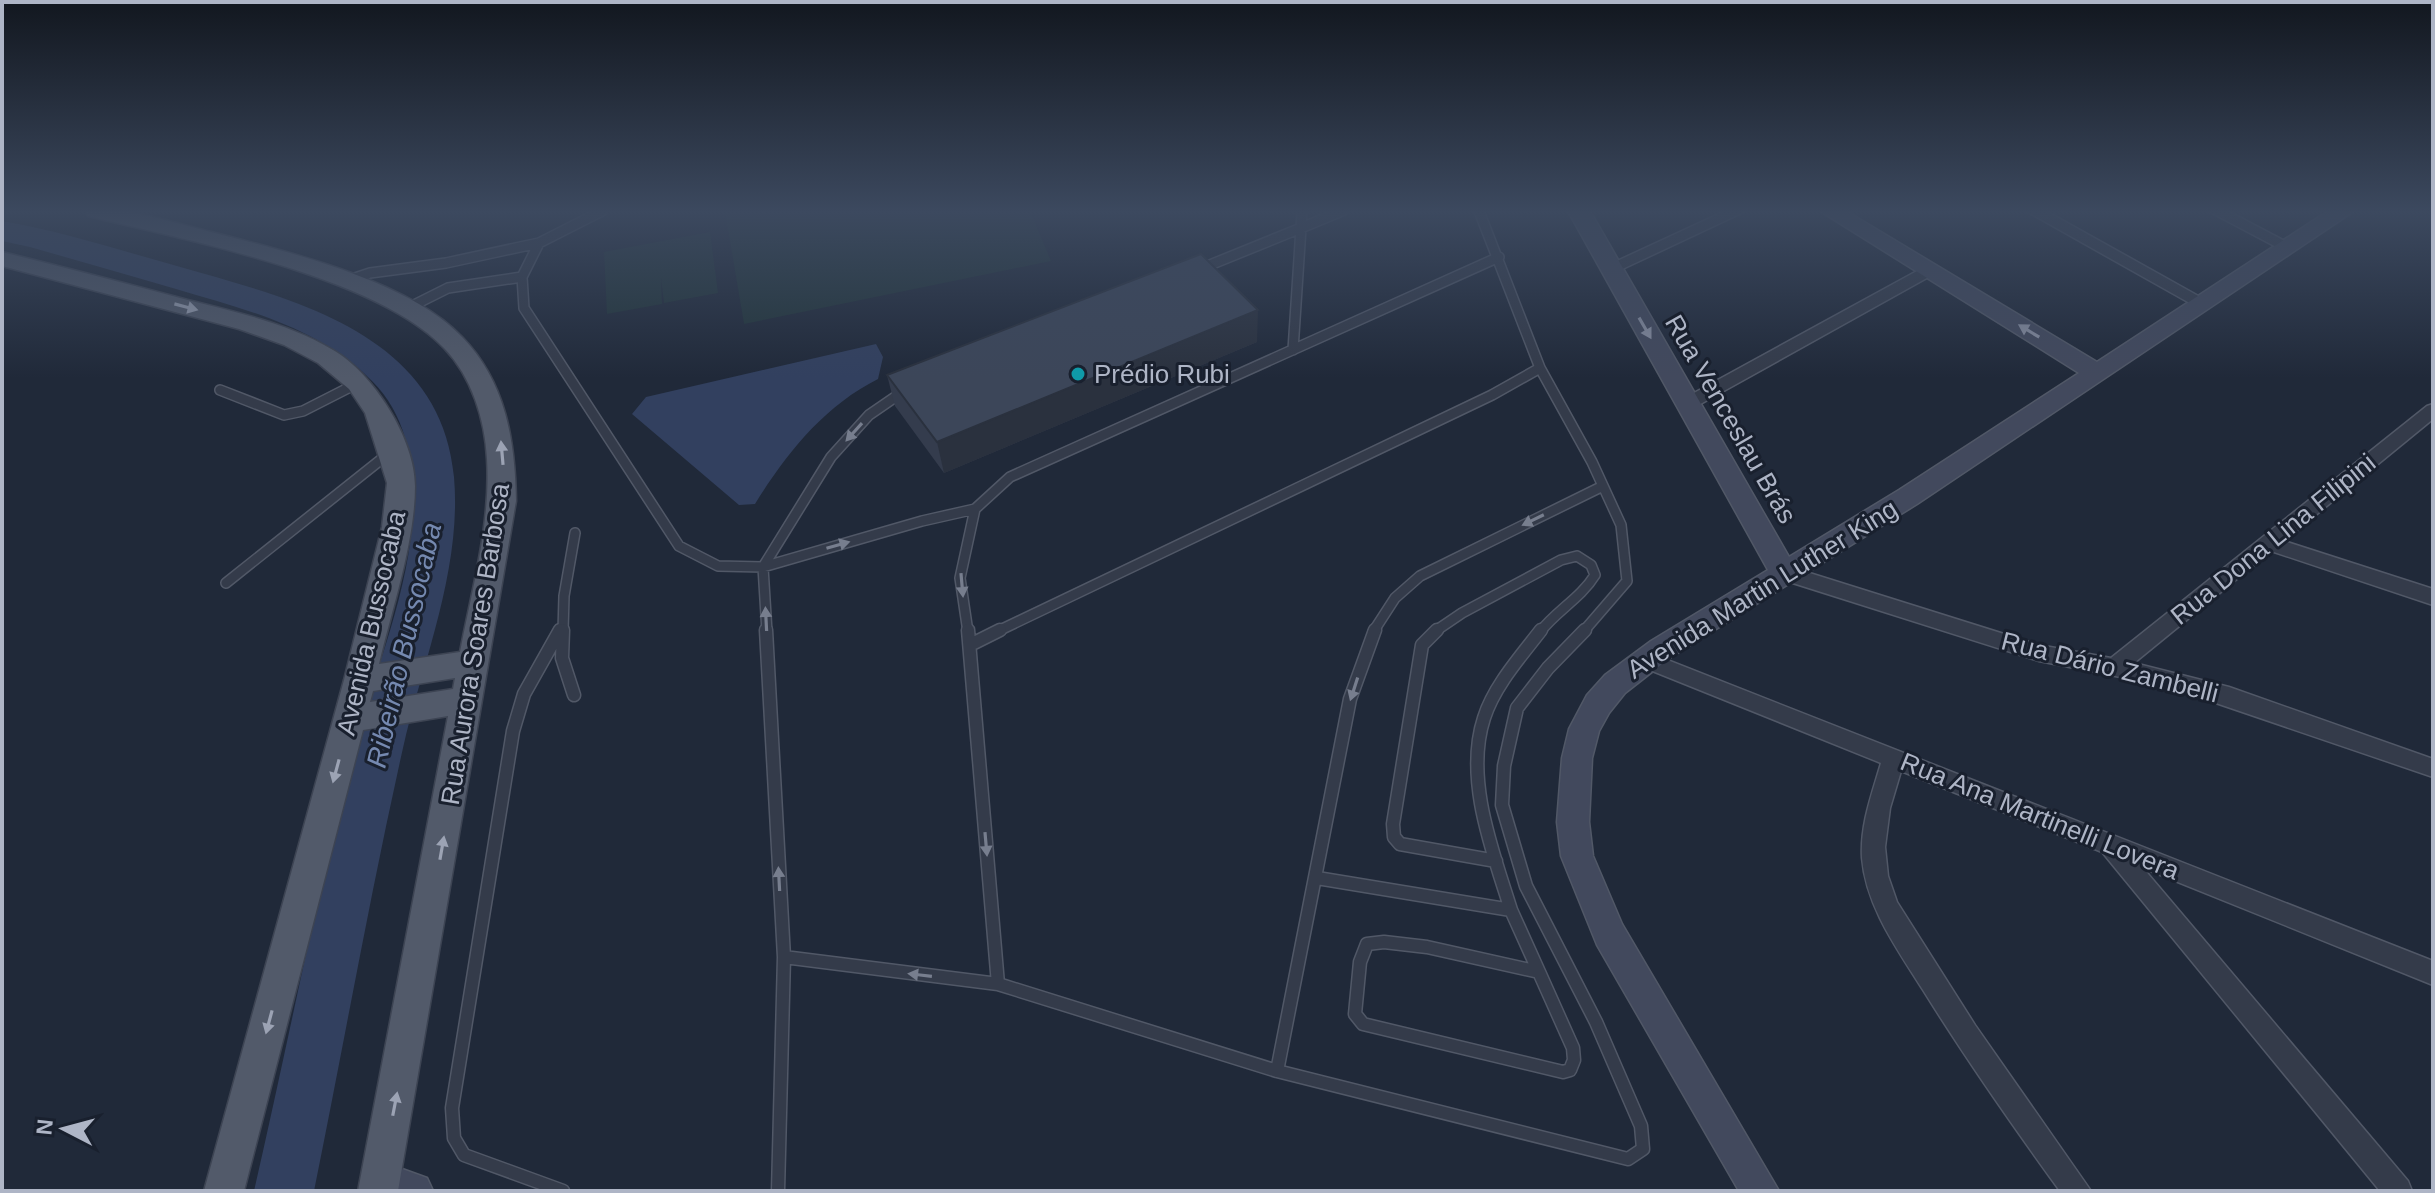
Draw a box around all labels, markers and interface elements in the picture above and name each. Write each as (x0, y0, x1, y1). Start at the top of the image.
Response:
one-way arrow (173, 301, 198, 313)
street label: Rua Venceslau Brás (1659, 309, 1803, 529)
one-way arrow (1638, 317, 1652, 339)
one-way arrow (2019, 324, 2040, 339)
place label: Prédio Rubi (1094, 359, 1230, 389)
marker: Prédio Rubi (1069, 365, 1087, 383)
one-way arrow (846, 421, 863, 441)
one-way arrow (495, 441, 508, 466)
street label: Rua Dona Lina Filipini (2165, 447, 2381, 631)
street label: Rua Aurora Soares Barbosa (435, 481, 515, 807)
street label: Avenida Martin Luther King (1621, 493, 1903, 685)
street label: Avenida Bussocaba (331, 507, 412, 738)
one-way arrow (1522, 513, 1545, 527)
water label: Ribeirão Bussocaba (361, 519, 447, 771)
one-way arrow (825, 538, 850, 550)
one-way arrow (956, 573, 969, 598)
one-way arrow (759, 606, 772, 631)
street label: Rua Dário Zambelli (1998, 626, 2222, 708)
one-way arrow (1347, 677, 1360, 701)
street label: Rua Ana Martinelli Lovera (1896, 746, 2184, 886)
one-way arrow (329, 758, 341, 783)
one-way arrow (980, 832, 993, 857)
one-way arrow (436, 835, 448, 860)
one-way arrow (773, 866, 786, 891)
one-way arrow (907, 968, 932, 981)
one-way arrow (263, 1009, 275, 1034)
north arrow (24, 1089, 104, 1169)
one-way arrow (389, 1091, 402, 1116)
text: N (31, 1118, 58, 1136)

